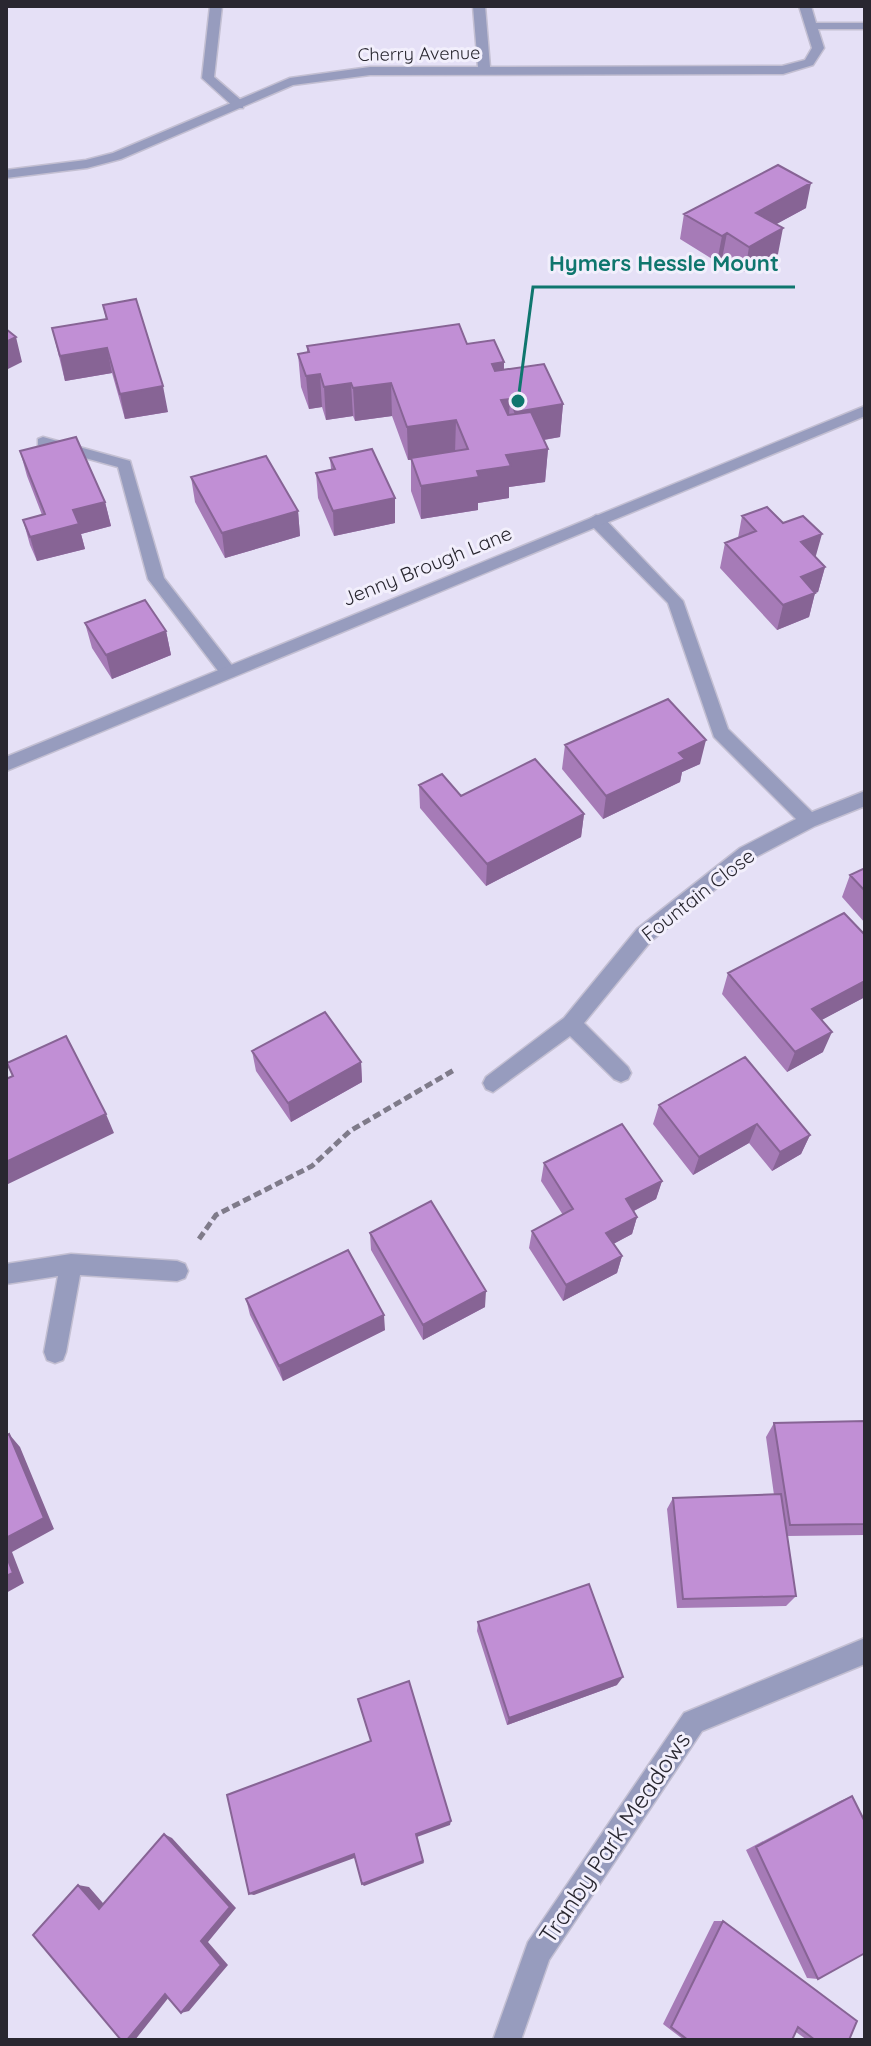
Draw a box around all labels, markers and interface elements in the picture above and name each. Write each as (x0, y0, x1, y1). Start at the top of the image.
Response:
street label: Cherry Avenue (357, 41, 481, 66)
callout: Hymers Hessle Mount (533, 241, 795, 287)
text: Hymers Hessle Mount (549, 249, 779, 277)
street label: Jenny Brough Lane (338, 520, 515, 611)
street label: Fountain Close (636, 843, 759, 946)
street label: Tranby Park Meadows (532, 1726, 696, 1949)

